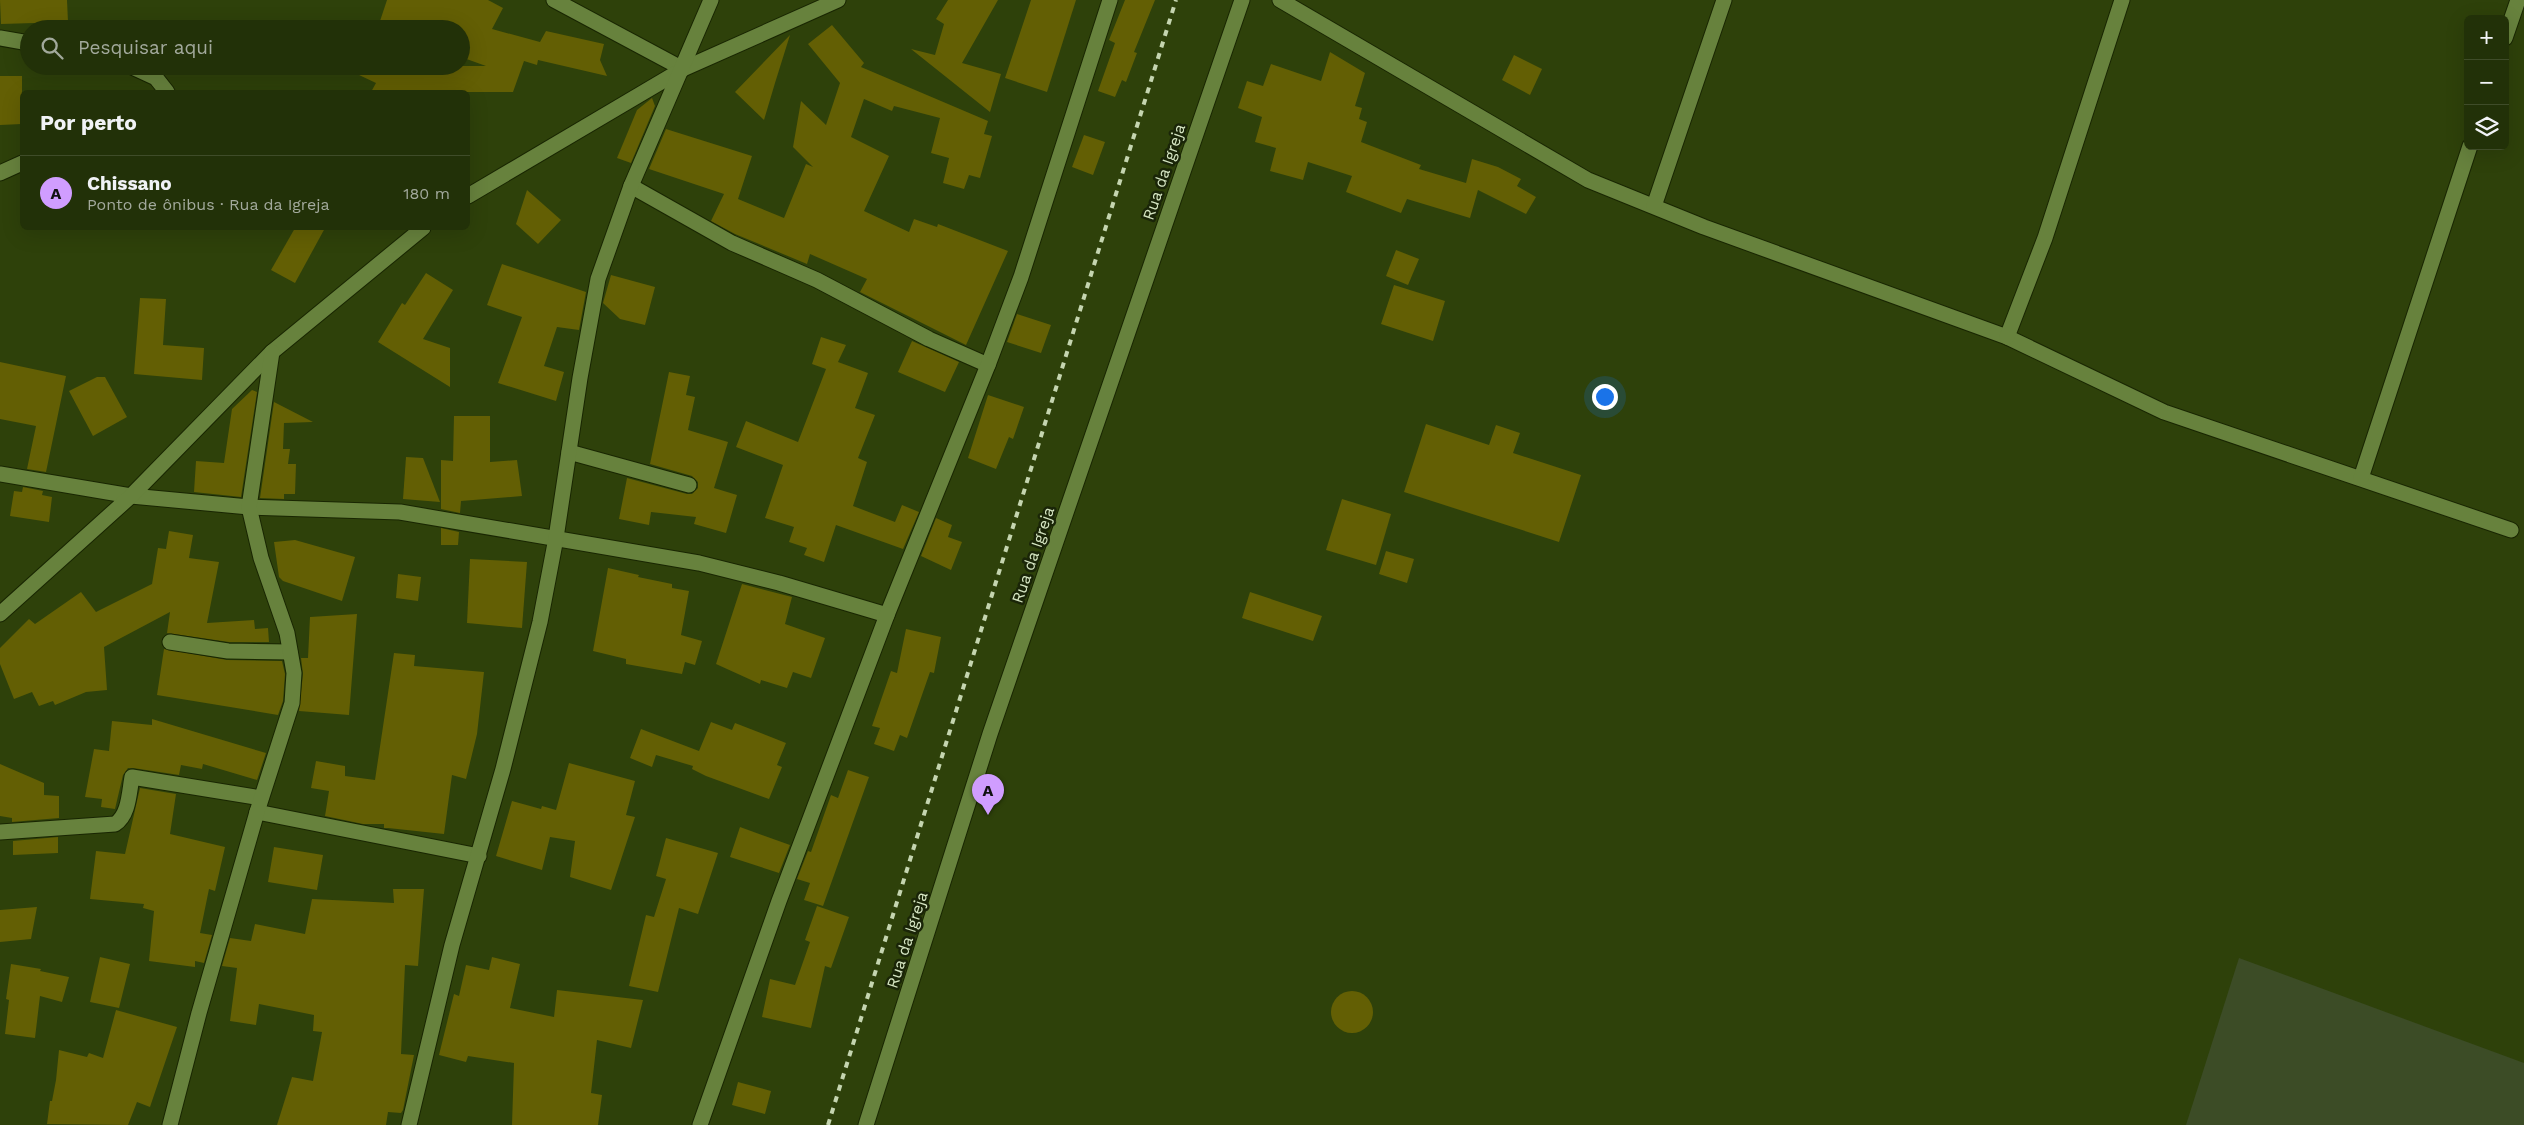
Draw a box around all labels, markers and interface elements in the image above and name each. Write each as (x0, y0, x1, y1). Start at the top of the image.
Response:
map controls (2464, 15, 2509, 150)
button: + (2464, 15, 2509, 60)
search box (20, 20, 470, 75)
icon: search (38, 34, 66, 62)
text: Pesquisar aqui (78, 36, 213, 59)
button: − (2464, 60, 2509, 105)
button: layers (2464, 105, 2509, 150)
text: Por perto (40, 110, 137, 135)
street label: Rua da Igreja (1139, 121, 1189, 223)
text: Chissano (87, 172, 172, 195)
text: A (51, 184, 61, 203)
text: 180 m (403, 184, 450, 203)
text: Ponto de ônibus · Rua da Igreja (87, 195, 330, 214)
your location (1592, 384, 1618, 410)
street label: Rua da Igreja (1008, 504, 1058, 606)
pin: A (972, 774, 1004, 815)
street label: Rua da Igreja (882, 889, 932, 991)

